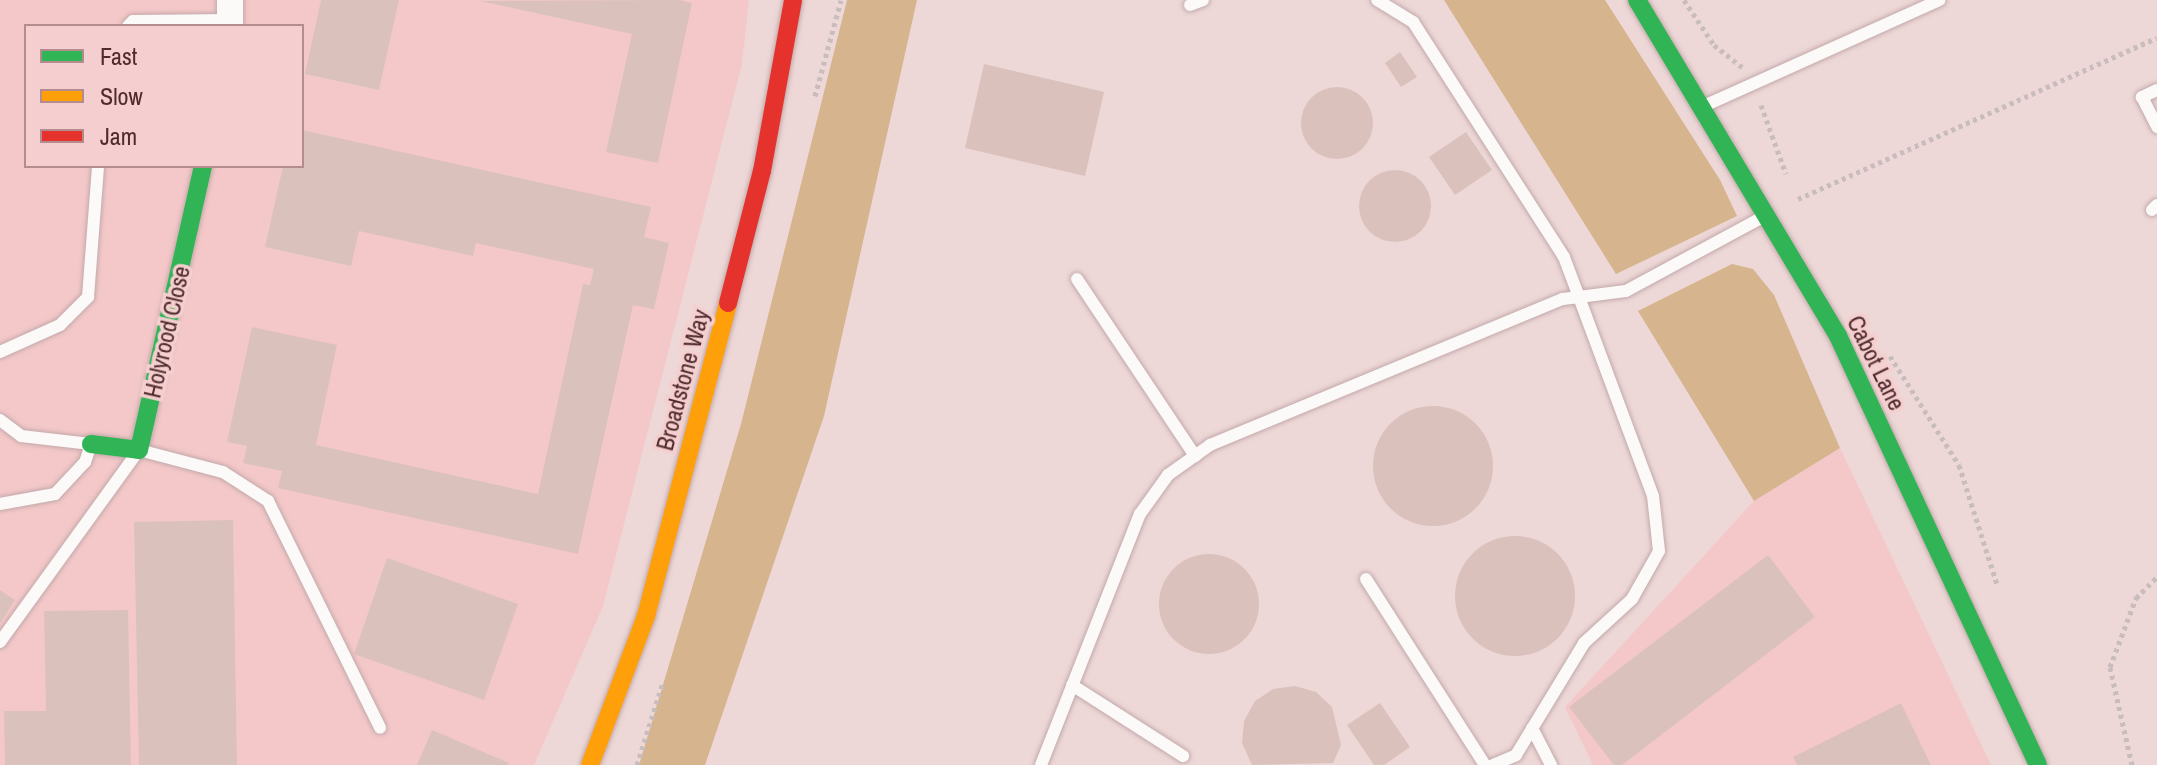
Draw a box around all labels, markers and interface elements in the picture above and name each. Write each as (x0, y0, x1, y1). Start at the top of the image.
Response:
legend (24, 24, 304, 168)
text: Fast (100, 40, 137, 72)
text: Slow (100, 80, 143, 112)
text: Jam (100, 120, 137, 152)
street label: Holyrood Close (138, 263, 196, 401)
street label: Broadstone Way (650, 306, 716, 454)
street label: Cabot Lane (1841, 311, 1911, 415)

